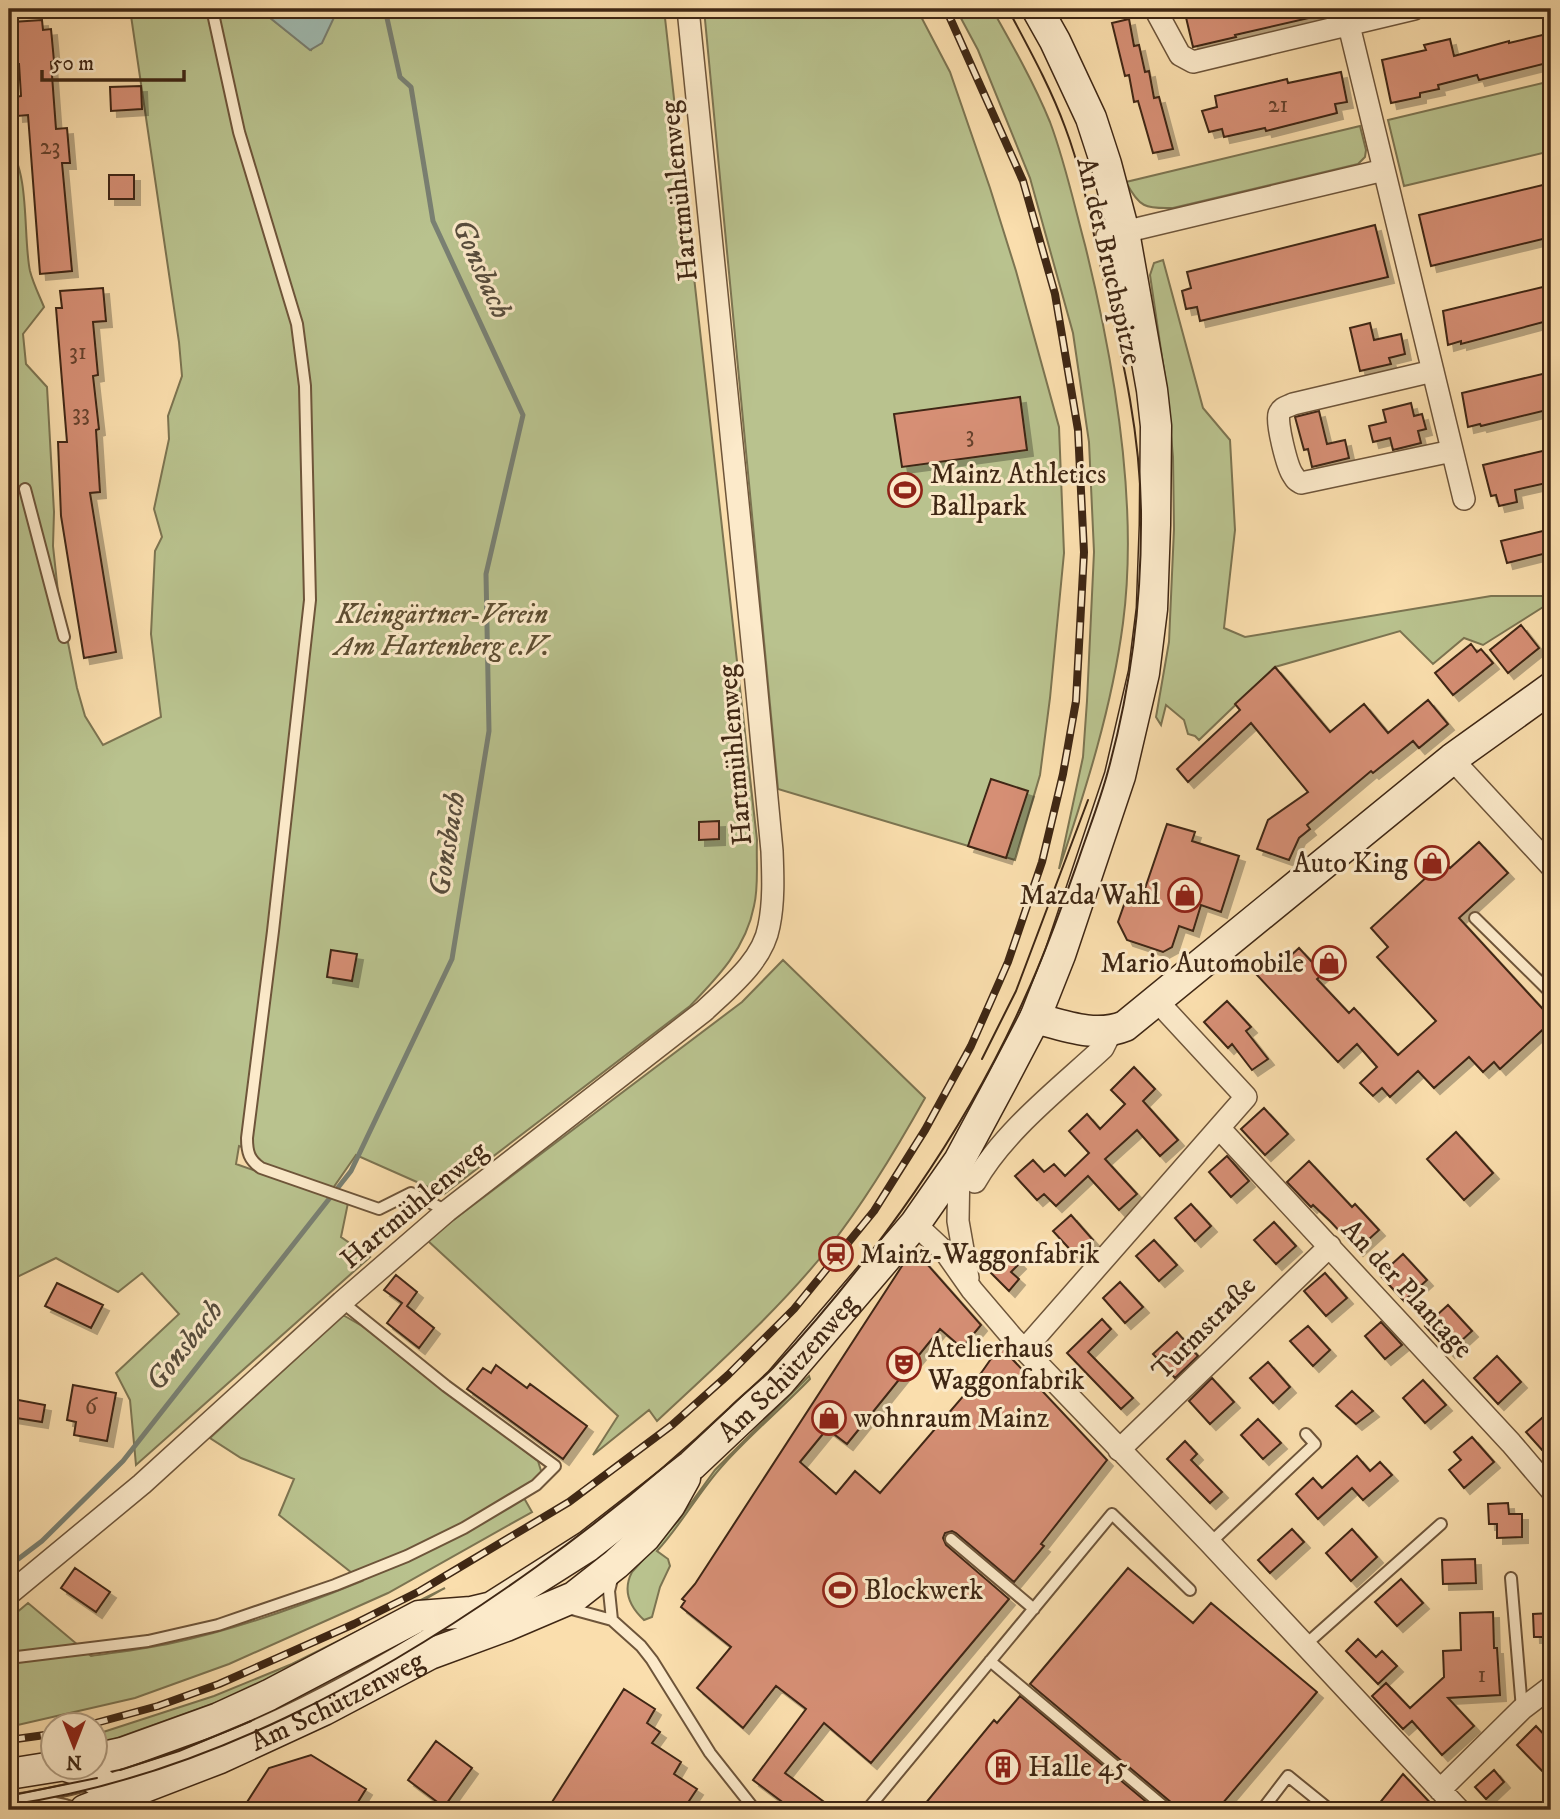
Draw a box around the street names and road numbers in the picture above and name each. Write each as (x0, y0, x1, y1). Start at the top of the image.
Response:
street label: Hartmühlenweg (652, 99, 706, 283)
street label: An der Bruchspitze (1068, 154, 1150, 368)
street label: Hartmühlenweg (710, 663, 760, 847)
street label: Hartmühlenweg (333, 1133, 495, 1277)
street label: An der Plantage (1334, 1212, 1480, 1366)
street label: Turmstraße (1145, 1269, 1263, 1387)
street label: Am Schützenweg (710, 1286, 865, 1449)
street label: Am Schützenweg (245, 1643, 430, 1759)

